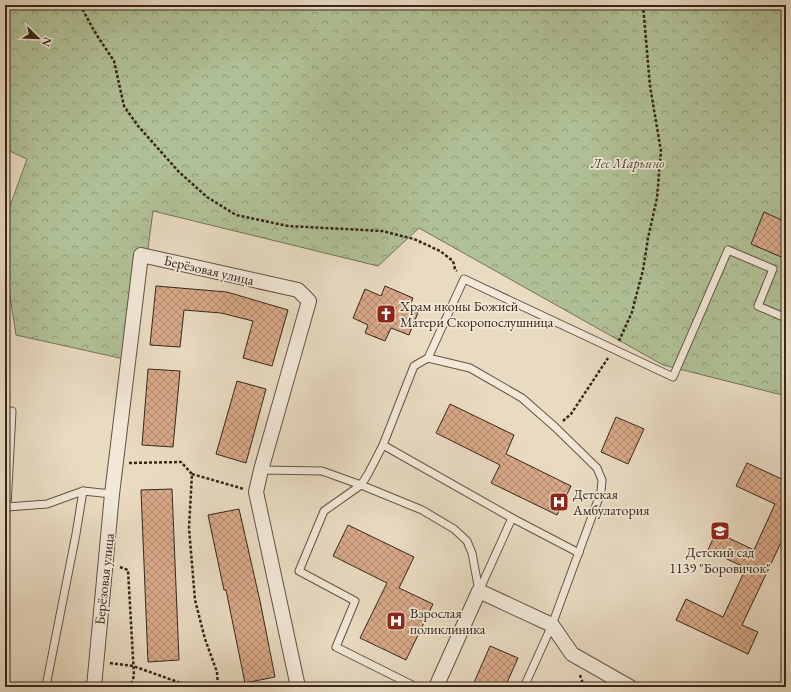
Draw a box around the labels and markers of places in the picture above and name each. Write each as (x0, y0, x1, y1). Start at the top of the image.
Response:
place label: Храм иконы Божией Матери Скоропослушница (399, 297, 554, 331)
church icon: Храм иконы Божией Матери Скоропослушница (375, 303, 397, 325)
place label: Детская Амбулатория (572, 485, 649, 519)
hospital icon: Детская Амбулатория (548, 491, 570, 513)
school or university icon: Детский сад 1139 "Боровичок" (709, 520, 731, 542)
place label: Детский сад 1139 "Боровичок" (669, 543, 771, 577)
place label: Взрослая поликлиника (410, 604, 486, 638)
hospital icon: Взрослая поликлиника (385, 610, 407, 632)

